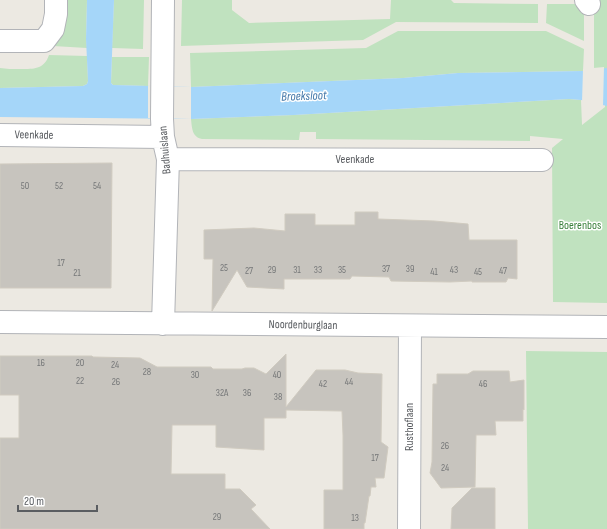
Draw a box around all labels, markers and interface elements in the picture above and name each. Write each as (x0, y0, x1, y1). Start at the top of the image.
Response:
water label: Broeksloot (281, 87, 328, 105)
street label: Badhuislaan (155, 125, 175, 175)
street label: Veenkade (14, 127, 54, 143)
street label: Veenkade (336, 152, 375, 167)
house number: 50 (21, 180, 29, 192)
house number: 52 (55, 180, 63, 192)
house number: 54 (93, 180, 101, 192)
park label: Boerenbos (559, 218, 601, 233)
house number: 17 (57, 257, 65, 269)
house number: 25 (220, 262, 228, 274)
house number: 37 (382, 263, 390, 275)
house number: 39 (406, 263, 414, 275)
house number: 29 (268, 264, 276, 276)
house number: 31 (293, 264, 301, 276)
house number: 33 (314, 264, 322, 276)
house number: 35 (338, 264, 346, 276)
house number: 43 (450, 264, 458, 276)
house number: 27 (245, 265, 253, 277)
house number: 47 (499, 265, 507, 277)
house number: 41 (430, 266, 438, 278)
house number: 45 (474, 266, 482, 278)
house number: 21 (73, 267, 81, 279)
street label: Noordenburglaan (268, 317, 338, 333)
house number: 16 (37, 357, 45, 369)
house number: 20 (76, 357, 84, 369)
house number: 24 (111, 359, 119, 371)
house number: 28 (143, 366, 151, 378)
house number: 30 (191, 369, 199, 381)
house number: 40 (273, 369, 281, 381)
house number: 22 (76, 375, 84, 387)
house number: 26 (112, 376, 120, 388)
house number: 44 (345, 376, 353, 388)
house number: 42 (319, 378, 327, 390)
house number: 46 (479, 378, 487, 390)
house number: 32A (216, 387, 229, 399)
house number: 36 (243, 387, 251, 399)
house number: 38 (274, 391, 282, 403)
street label: Rusthoflaan (402, 403, 417, 451)
house number: 26 (441, 440, 449, 452)
house number: 17 (371, 452, 379, 464)
house number: 24 (441, 462, 449, 474)
scale bar (18, 487, 97, 513)
text: 20 m (24, 494, 44, 509)
house number: 29 (213, 511, 221, 523)
house number: 13 (351, 512, 359, 524)

